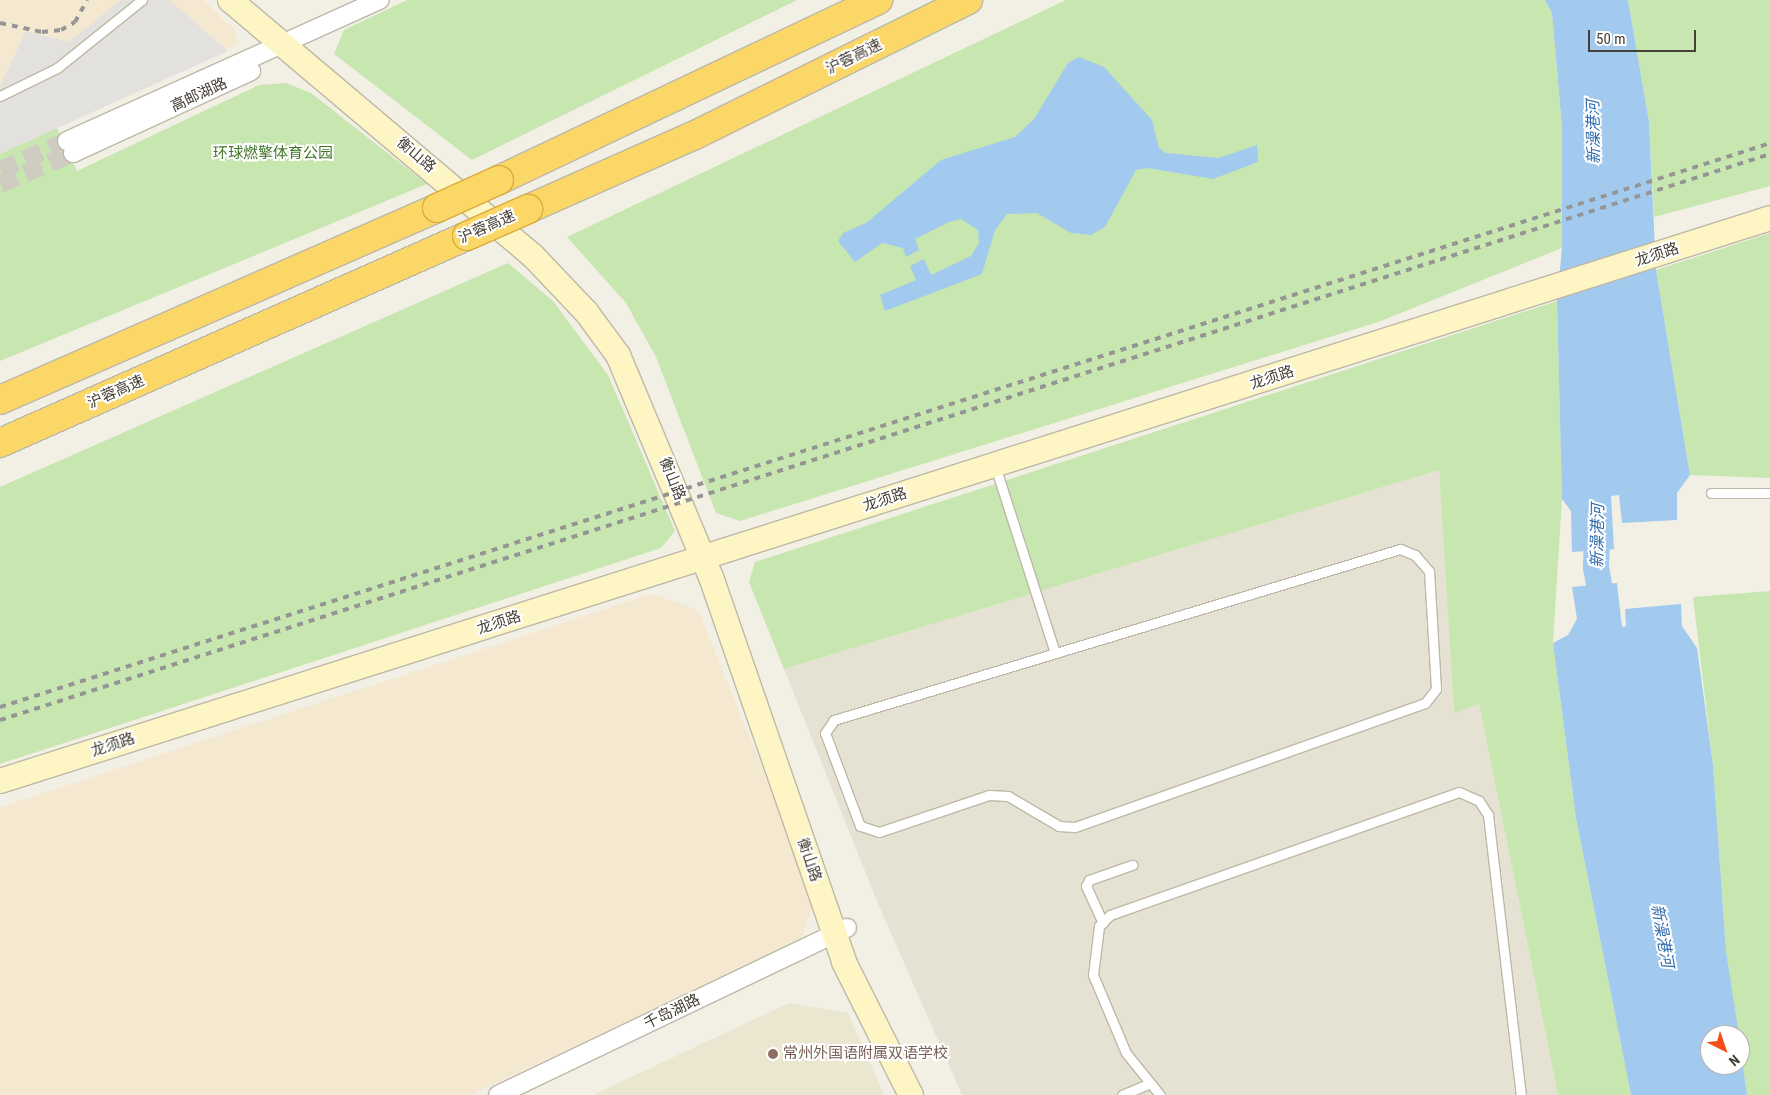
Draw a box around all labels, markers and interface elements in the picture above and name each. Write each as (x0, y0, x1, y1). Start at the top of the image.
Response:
scale bar (1590, 20, 1698, 52)
text: 50 m (1596, 30, 1626, 48)
street label: 沪蓉高速 (823, 36, 885, 78)
street label: 高邮湖路 (168, 74, 230, 116)
water label: 新澡港河 (1584, 100, 1604, 164)
street label: 衡山路 (393, 134, 439, 176)
park label: 环球燃擎体育公园 (213, 145, 333, 163)
street label: 沪蓉高速 (456, 207, 518, 247)
street label: 龙须路 (1633, 239, 1681, 271)
street label: 龙须路 (1248, 362, 1296, 394)
street label: 沪蓉高速 (85, 372, 147, 412)
street label: 衡山路 (655, 455, 689, 503)
street label: 龙须路 (861, 484, 909, 516)
water label: 新澡港河 (1588, 504, 1608, 568)
street label: 龙须路 (475, 607, 523, 639)
street label: 龙须路 (89, 729, 137, 761)
street label: 衡山路 (793, 836, 825, 884)
water label: 新澡港河 (1647, 903, 1677, 969)
street label: 千岛湖路 (641, 991, 703, 1033)
north arrow (1700, 1025, 1750, 1075)
place label: 常州外国语附属双语学校 (783, 1045, 948, 1063)
marker: 常州外国语附属双语学校 (767, 1048, 779, 1060)
text: N (1726, 1052, 1743, 1069)

